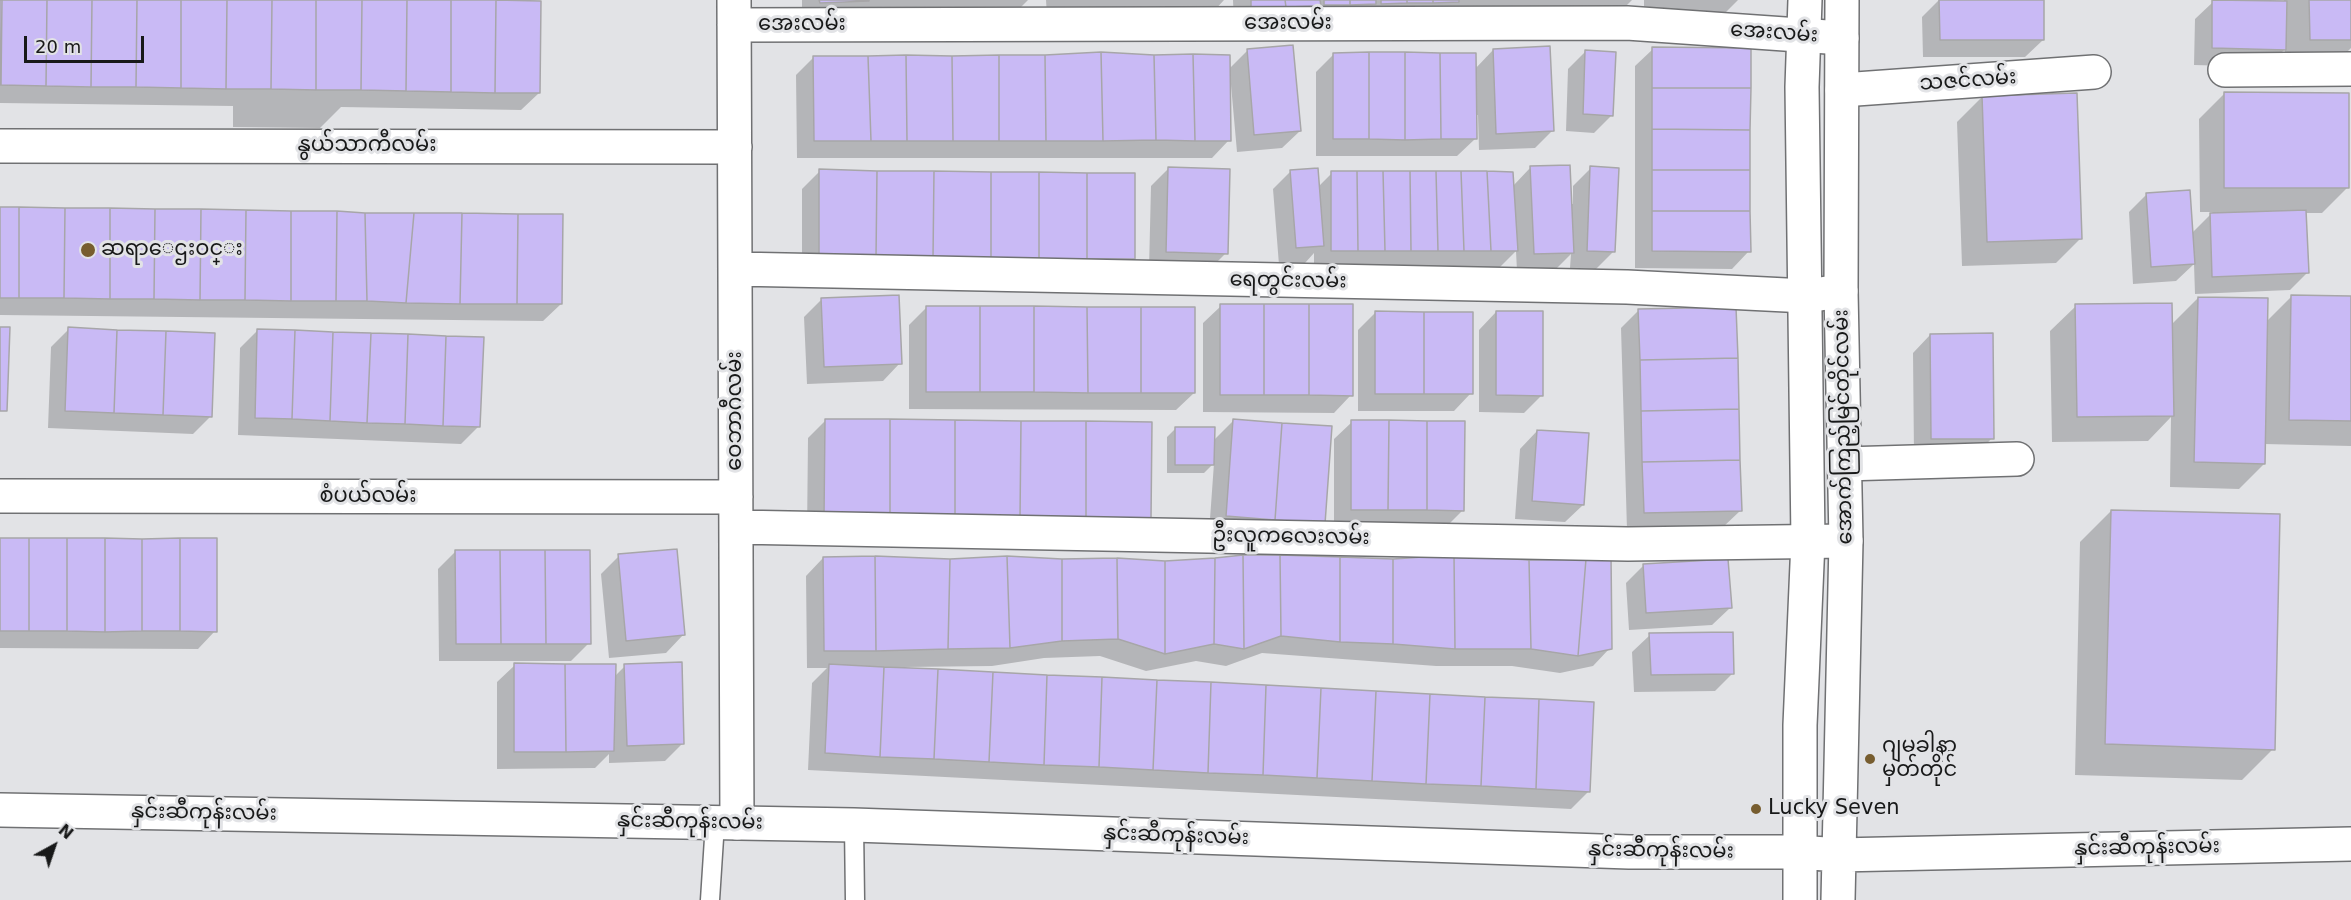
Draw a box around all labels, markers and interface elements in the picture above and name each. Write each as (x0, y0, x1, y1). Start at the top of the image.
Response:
street label: အေးလမ်း (1244, 11, 1332, 37)
street label: အေးလမ်း (758, 12, 846, 38)
street label: အေးလမ်း (1729, 17, 1819, 49)
scale bar (27, 24, 147, 62)
text: 20 m (35, 36, 81, 57)
street label: သဇင်လမ်း (1919, 65, 2017, 97)
street label: နွယ်သာကီလမ်း (298, 133, 436, 159)
place label: ဆရာေဌးဝင္း (101, 237, 243, 263)
marker: ဆရာေဌးဝင္း (79, 241, 97, 259)
street label: ရေတွင်းလမ်း (1229, 267, 1347, 295)
street label: အောက်ကြည့်မြင်တိုင်လမ်း (1829, 309, 1859, 545)
street label: ဝေဘာဂီလမ်း (723, 351, 749, 471)
street label: စံပယ်လမ်း (319, 484, 417, 510)
street label: ဦးလူကလေးလမ်း (1212, 523, 1370, 551)
place label: ဂျမခါနာ မှတ်တိုင် (1882, 734, 1957, 784)
marker: ဂျမခါနာ မှတ်တိုင် (1863, 752, 1877, 766)
place label: Lucky Seven (1768, 796, 1900, 822)
street label: နှင်းဆီကုန်းလမ်း (131, 799, 277, 827)
marker: Lucky Seven (1749, 802, 1763, 816)
street label: နှင်းဆီကုန်းလမ်း (617, 808, 763, 836)
north arrow (24, 816, 84, 876)
text: N (55, 820, 77, 843)
street label: နှင်းဆီကုန်းလမ်း (1103, 821, 1249, 851)
street label: နှင်းဆီကုန်းလမ်း (2074, 834, 2220, 862)
street label: နှင်းဆီကုန်းလမ်း (1588, 837, 1734, 865)

